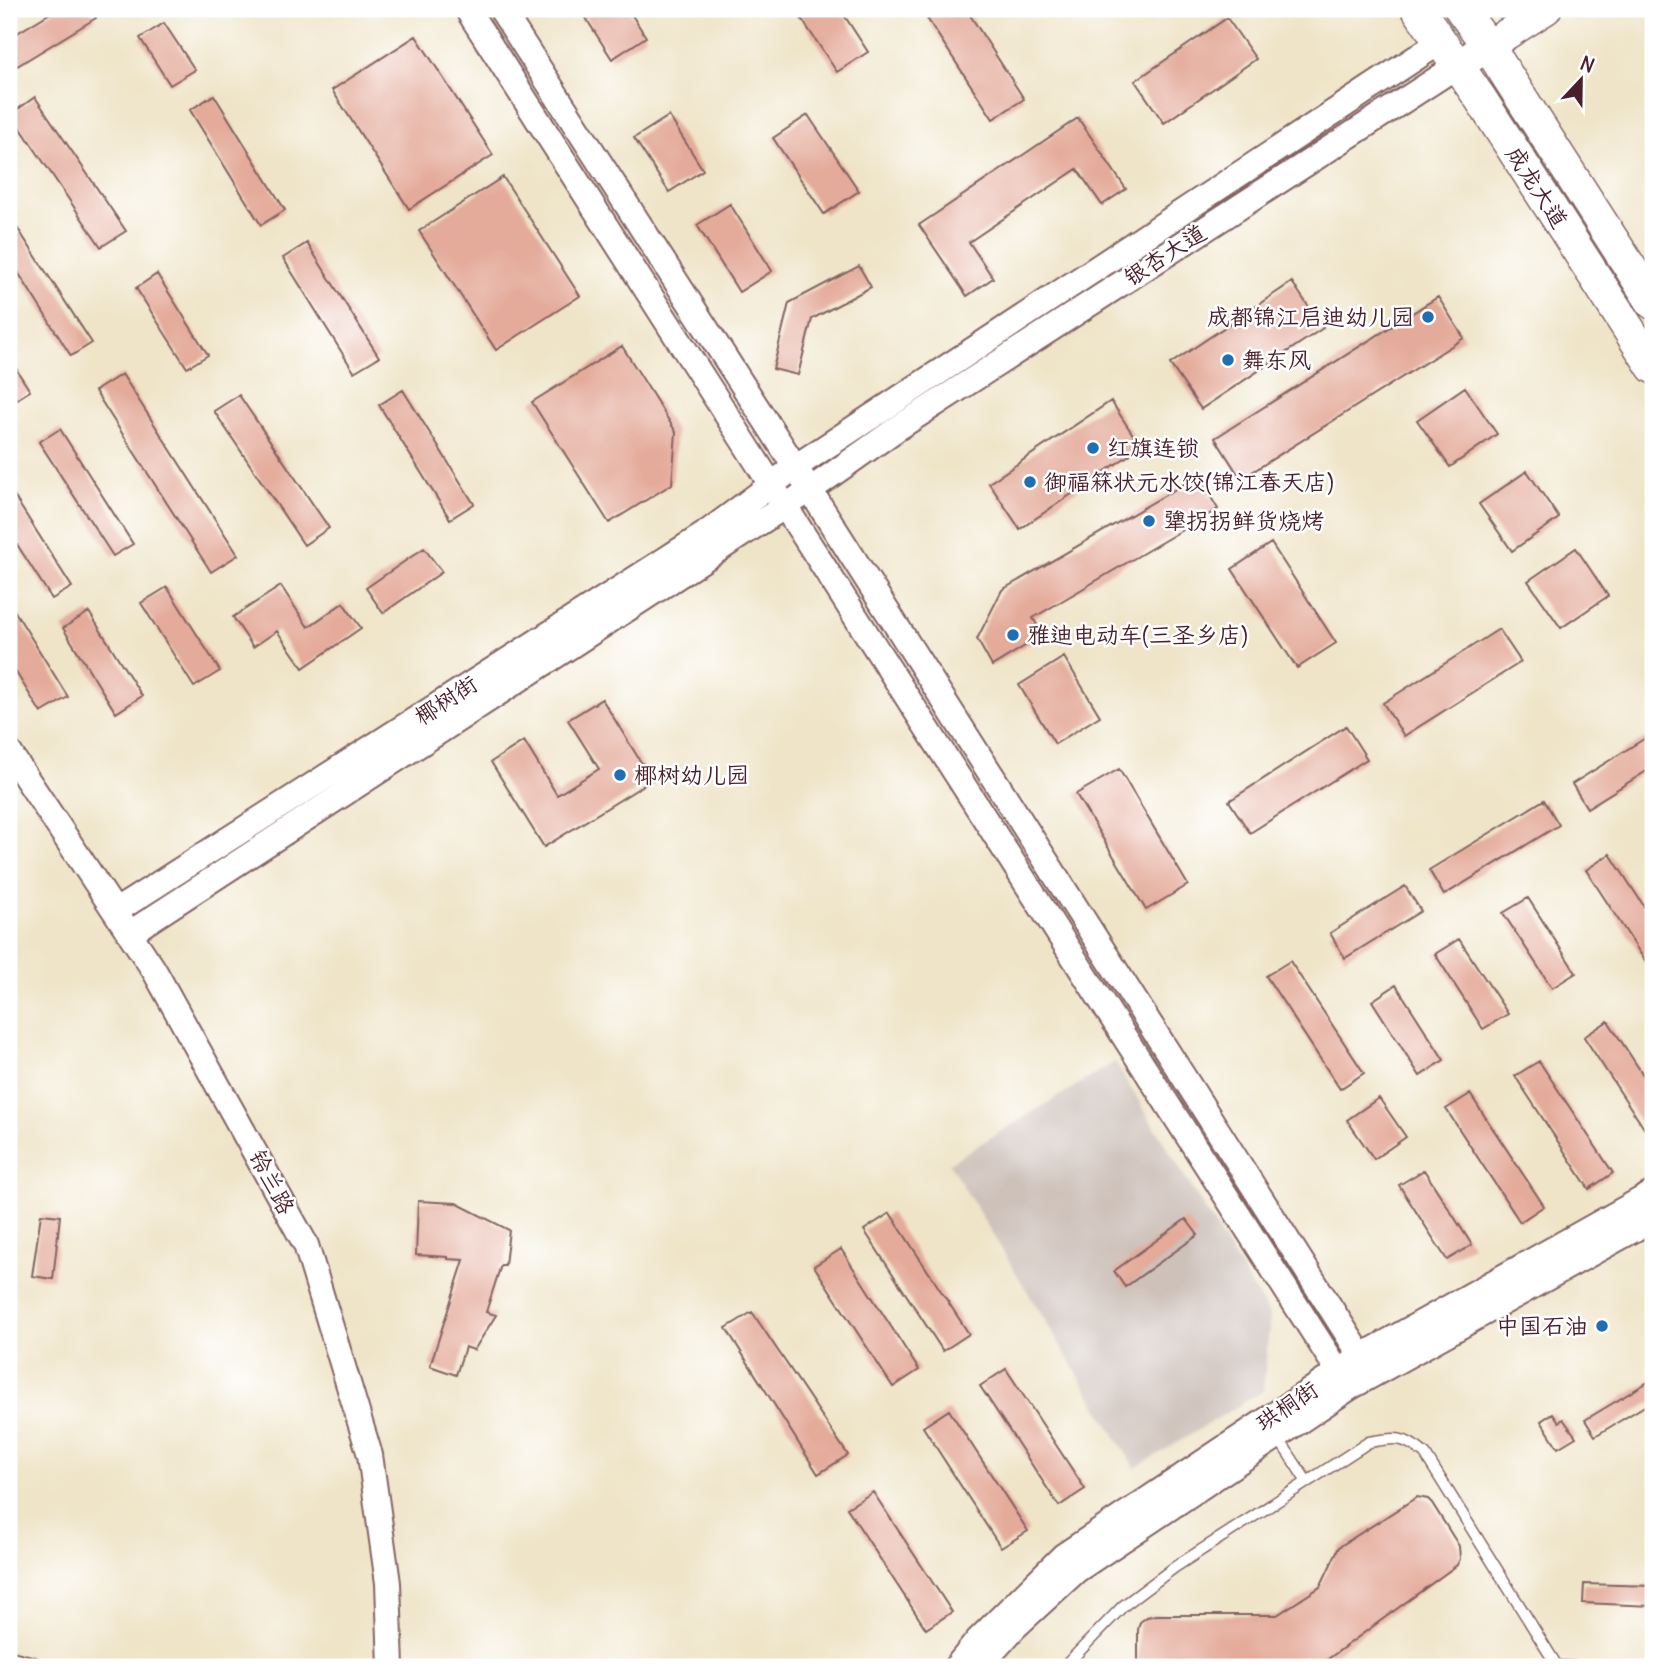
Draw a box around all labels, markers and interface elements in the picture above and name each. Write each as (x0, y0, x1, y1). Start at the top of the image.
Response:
north arrow (1546, 46, 1616, 116)
text: N (1577, 51, 1598, 78)
street label: 成龙大道 (1500, 140, 1575, 233)
street label: 银杏大道 (1118, 217, 1211, 292)
place label: 成都锦江启迪幼儿园 (1207, 302, 1414, 331)
marker: 成都锦江启迪幼儿园 (1420, 309, 1436, 325)
place label: 舞东风 (1242, 345, 1311, 374)
marker: 舞东风 (1220, 352, 1236, 368)
place label: 红旗连锁 (1107, 433, 1199, 462)
marker: 红旗连锁 (1085, 440, 1101, 456)
place label: 御福箖状元水饺(锦江春天店) (1044, 467, 1334, 496)
marker: 御福箖状元水饺(锦江春天店) (1022, 474, 1038, 490)
place label: 犟拐拐鲜货烧烤 (1163, 506, 1324, 535)
marker: 犟拐拐鲜货烧烤 (1141, 513, 1157, 529)
place label: 雅迪电动车(三圣乡店) (1027, 620, 1248, 649)
marker: 雅迪电动车(三圣乡店) (1005, 627, 1021, 643)
street label: 椰树街 (409, 669, 483, 731)
place label: 椰树幼儿园 (634, 760, 749, 789)
marker: 椰树幼儿园 (612, 767, 628, 783)
street label: 铃兰路 (243, 1144, 301, 1219)
place label: 中国石油 (1496, 1311, 1588, 1340)
marker: 中国石油 (1594, 1318, 1610, 1334)
street label: 珙桐街 (1250, 1374, 1323, 1437)

